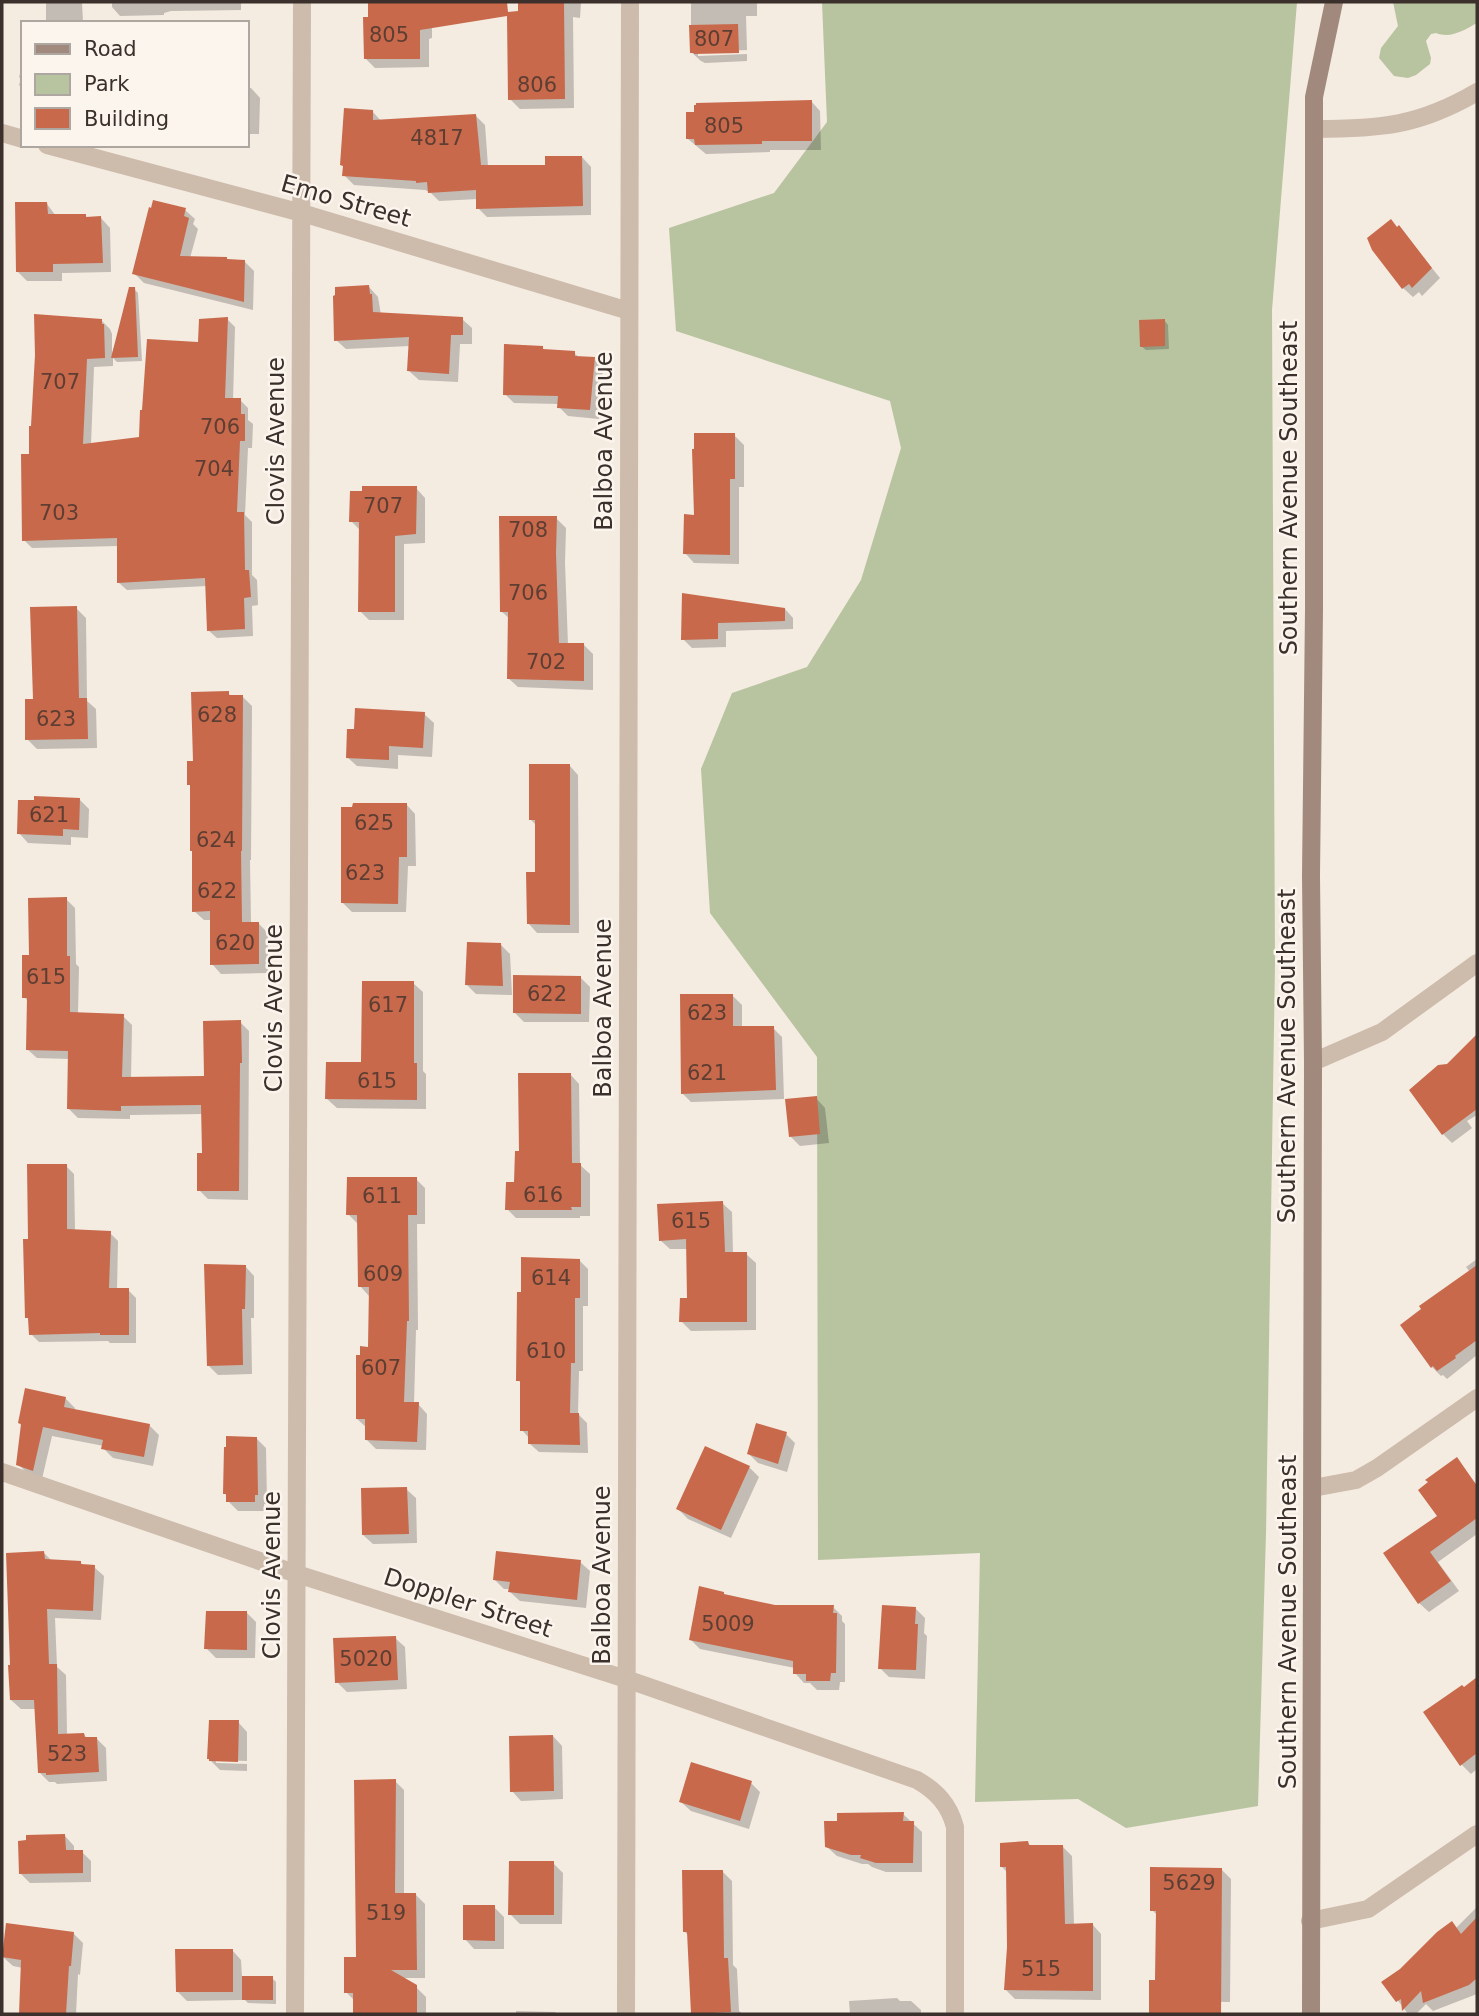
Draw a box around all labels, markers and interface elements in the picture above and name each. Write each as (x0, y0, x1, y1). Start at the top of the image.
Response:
legend (21, 21, 248, 147)
house number: 805 (369, 23, 409, 47)
house number: 807 (694, 27, 734, 51)
text: Road (84, 37, 137, 61)
text: Park (84, 72, 130, 96)
house number: 806 (517, 73, 557, 97)
text: Building (84, 107, 169, 131)
house number: 805 (704, 114, 744, 138)
house number: 4817 (410, 126, 464, 150)
street label: Emo Street (278, 169, 414, 233)
street label: Southern Avenue Southeast (1275, 321, 1303, 655)
street label: Balboa Avenue (590, 351, 618, 531)
street label: Clovis Avenue (262, 357, 290, 525)
house number: 707 (40, 370, 80, 394)
house number: 706 (200, 415, 240, 439)
house number: 704 (194, 457, 234, 481)
house number: 707 (363, 494, 403, 518)
house number: 703 (39, 501, 79, 525)
house number: 708 (508, 518, 548, 542)
house number: 706 (508, 581, 548, 605)
house number: 702 (526, 650, 566, 674)
house number: 628 (197, 703, 237, 727)
house number: 623 (36, 707, 76, 731)
house number: 621 (29, 803, 69, 827)
house number: 625 (354, 811, 394, 835)
house number: 624 (196, 828, 236, 852)
house number: 623 (345, 861, 385, 885)
house number: 622 (197, 879, 237, 903)
street label: Southern Avenue Southeast (1273, 889, 1301, 1223)
street label: Balboa Avenue (589, 918, 617, 1098)
street label: Clovis Avenue (260, 924, 288, 1092)
house number: 620 (215, 931, 255, 955)
house number: 615 (26, 965, 66, 989)
house number: 622 (527, 982, 567, 1006)
house number: 617 (368, 993, 408, 1017)
house number: 623 (687, 1001, 727, 1025)
house number: 621 (687, 1061, 727, 1085)
house number: 615 (357, 1069, 397, 1093)
house number: 616 (523, 1183, 563, 1207)
house number: 611 (362, 1184, 402, 1208)
house number: 615 (671, 1209, 711, 1233)
house number: 609 (363, 1262, 403, 1286)
house number: 614 (531, 1266, 571, 1290)
house number: 610 (526, 1339, 566, 1363)
house number: 607 (361, 1356, 401, 1380)
street label: Southern Avenue Southeast (1274, 1455, 1302, 1789)
street label: Balboa Avenue (588, 1485, 616, 1665)
street label: Clovis Avenue (258, 1491, 286, 1659)
street label: Doppler Street (380, 1563, 556, 1643)
house number: 5009 (701, 1612, 755, 1636)
house number: 5020 (339, 1647, 393, 1671)
house number: 523 (47, 1742, 87, 1766)
house number: 5629 (1162, 1871, 1216, 1895)
house number: 519 (366, 1901, 406, 1925)
house number: 515 (1021, 1957, 1061, 1981)

